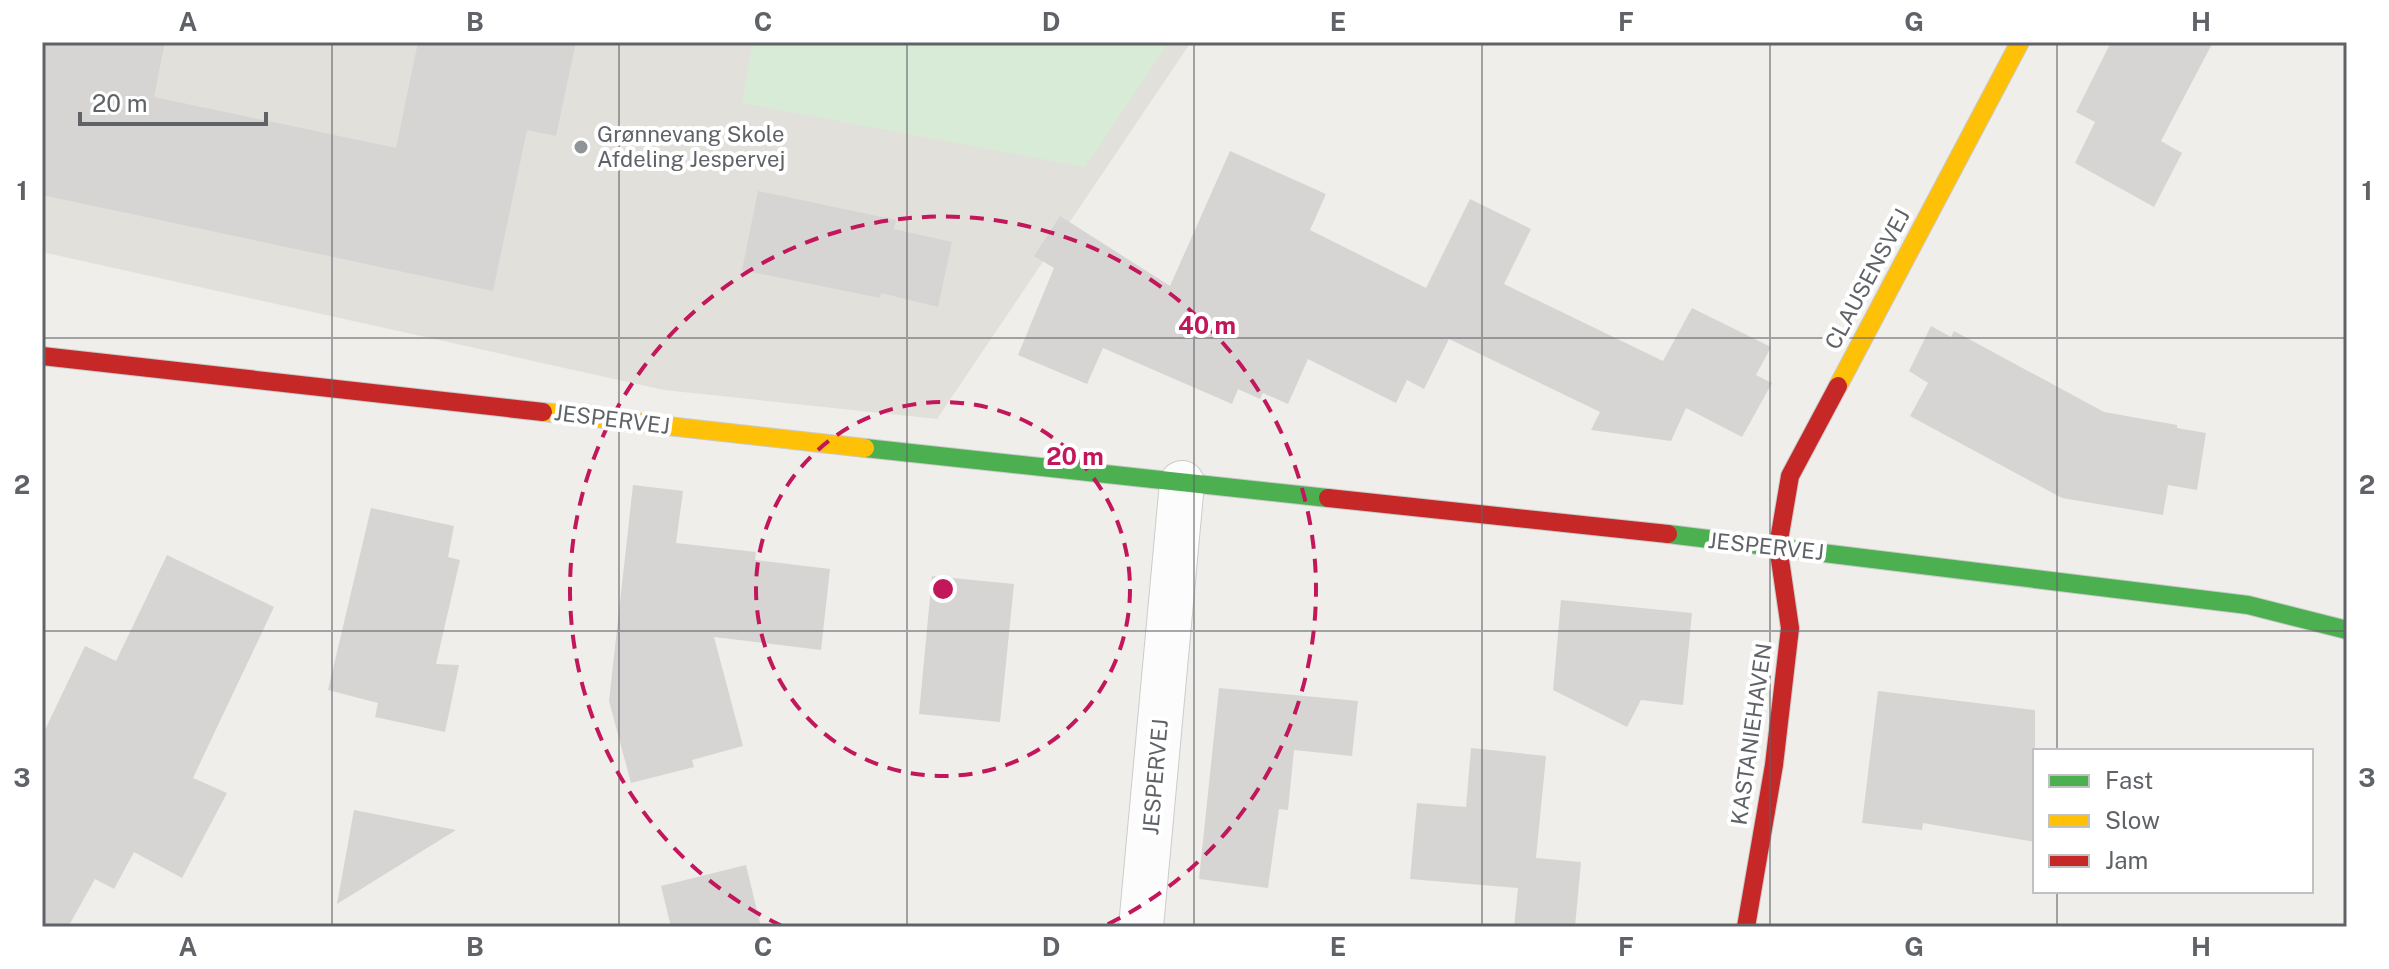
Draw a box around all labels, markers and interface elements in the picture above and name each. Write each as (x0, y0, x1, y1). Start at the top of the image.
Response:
text: A (179, 6, 198, 37)
text: B (466, 6, 484, 37)
text: C (754, 6, 772, 37)
text: D (1042, 6, 1060, 37)
text: E (1330, 6, 1346, 37)
text: F (1618, 6, 1634, 37)
text: G (1904, 6, 1924, 37)
text: H (2191, 6, 2211, 37)
scale bar (80, 76, 266, 126)
text: 20 m (92, 89, 148, 117)
place label: Grønnevang Skole Afdeling Jespervej (597, 121, 785, 172)
marker: Grønnevang Skole Afdeling Jespervej (572, 138, 590, 156)
text: 1 (16, 175, 28, 206)
text: 1 (2361, 175, 2373, 206)
street label: CLAUSENSVEJ (1819, 204, 1915, 354)
text: 40 m (1178, 311, 1236, 339)
street label: JESPERVEJ (553, 399, 671, 439)
text: 20 m (1046, 442, 1104, 470)
text: 2 (14, 469, 30, 500)
text: 2 (2359, 469, 2375, 500)
street label: JESPERVEJ (1707, 527, 1825, 565)
centre of rings (929, 575, 957, 603)
street label: KASTANIEHAVEN (1725, 641, 1777, 827)
street label: JESPERVEJ (1137, 718, 1173, 836)
legend (2033, 749, 2313, 893)
text: 3 (13, 762, 31, 793)
text: 3 (2358, 762, 2376, 793)
text: Fast (2105, 766, 2153, 794)
text: Slow (2105, 806, 2160, 834)
text: Jam (2105, 846, 2148, 874)
text: A (179, 931, 198, 962)
text: B (466, 931, 484, 962)
text: C (754, 931, 772, 962)
text: D (1042, 931, 1060, 962)
text: E (1330, 931, 1346, 962)
text: F (1618, 931, 1634, 962)
text: G (1904, 931, 1924, 962)
text: H (2191, 931, 2211, 962)

